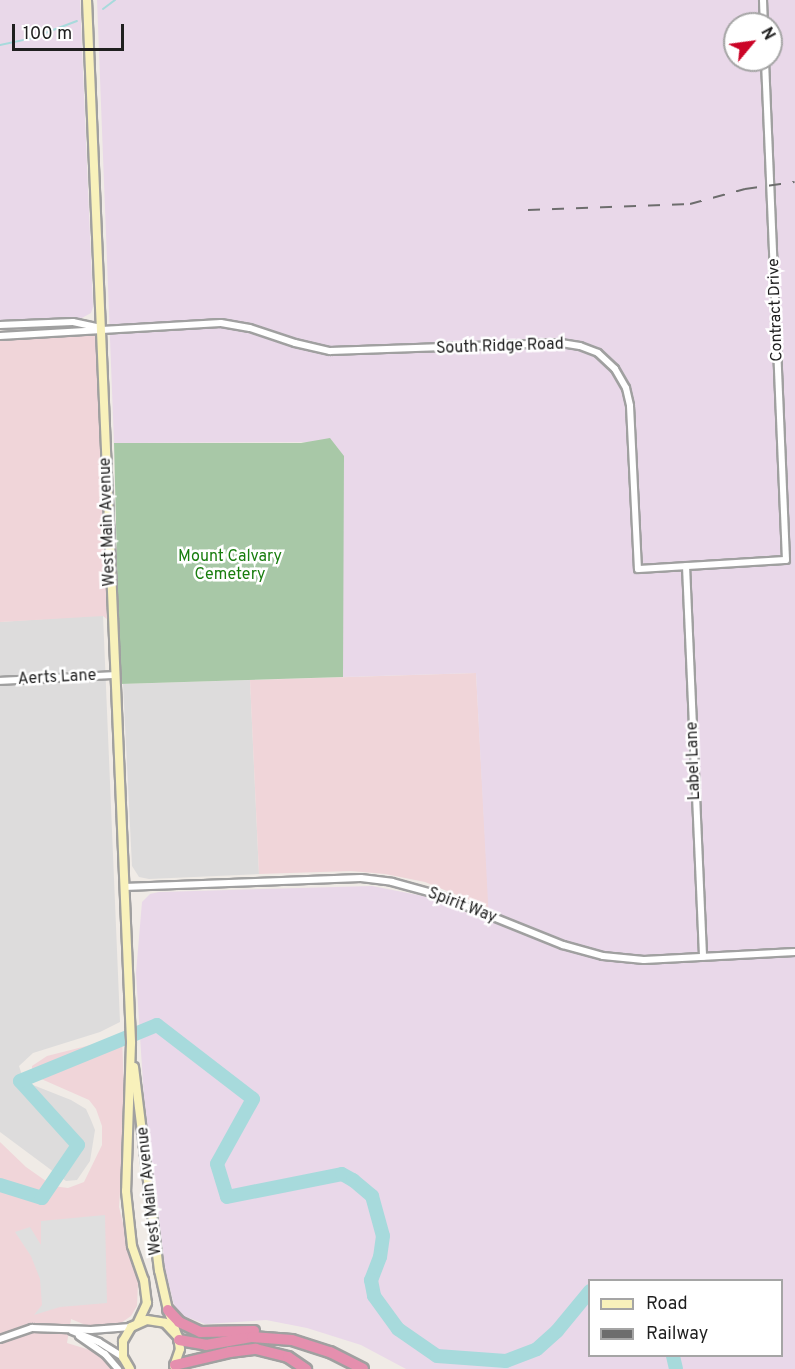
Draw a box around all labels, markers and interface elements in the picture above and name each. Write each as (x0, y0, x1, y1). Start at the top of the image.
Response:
scale bar (15, 12, 128, 50)
north arrow (723, 12, 783, 72)
text: 100 m (23, 23, 72, 46)
text: N (755, 24, 779, 44)
street label: Contract Drive (765, 258, 787, 362)
street label: South Ridge Road (436, 335, 564, 359)
street label: West Main Avenue (96, 457, 120, 587)
park label: Mount Calvary Cemetery (178, 547, 282, 585)
street label: Aerts Lane (17, 666, 97, 690)
street label: Label Lane (683, 721, 705, 801)
street label: Spirit Way (425, 884, 499, 928)
street label: West Main Avenue (134, 1125, 166, 1257)
legend (588, 1279, 783, 1357)
text: Road (646, 1293, 688, 1316)
text: Railway (646, 1323, 708, 1346)

